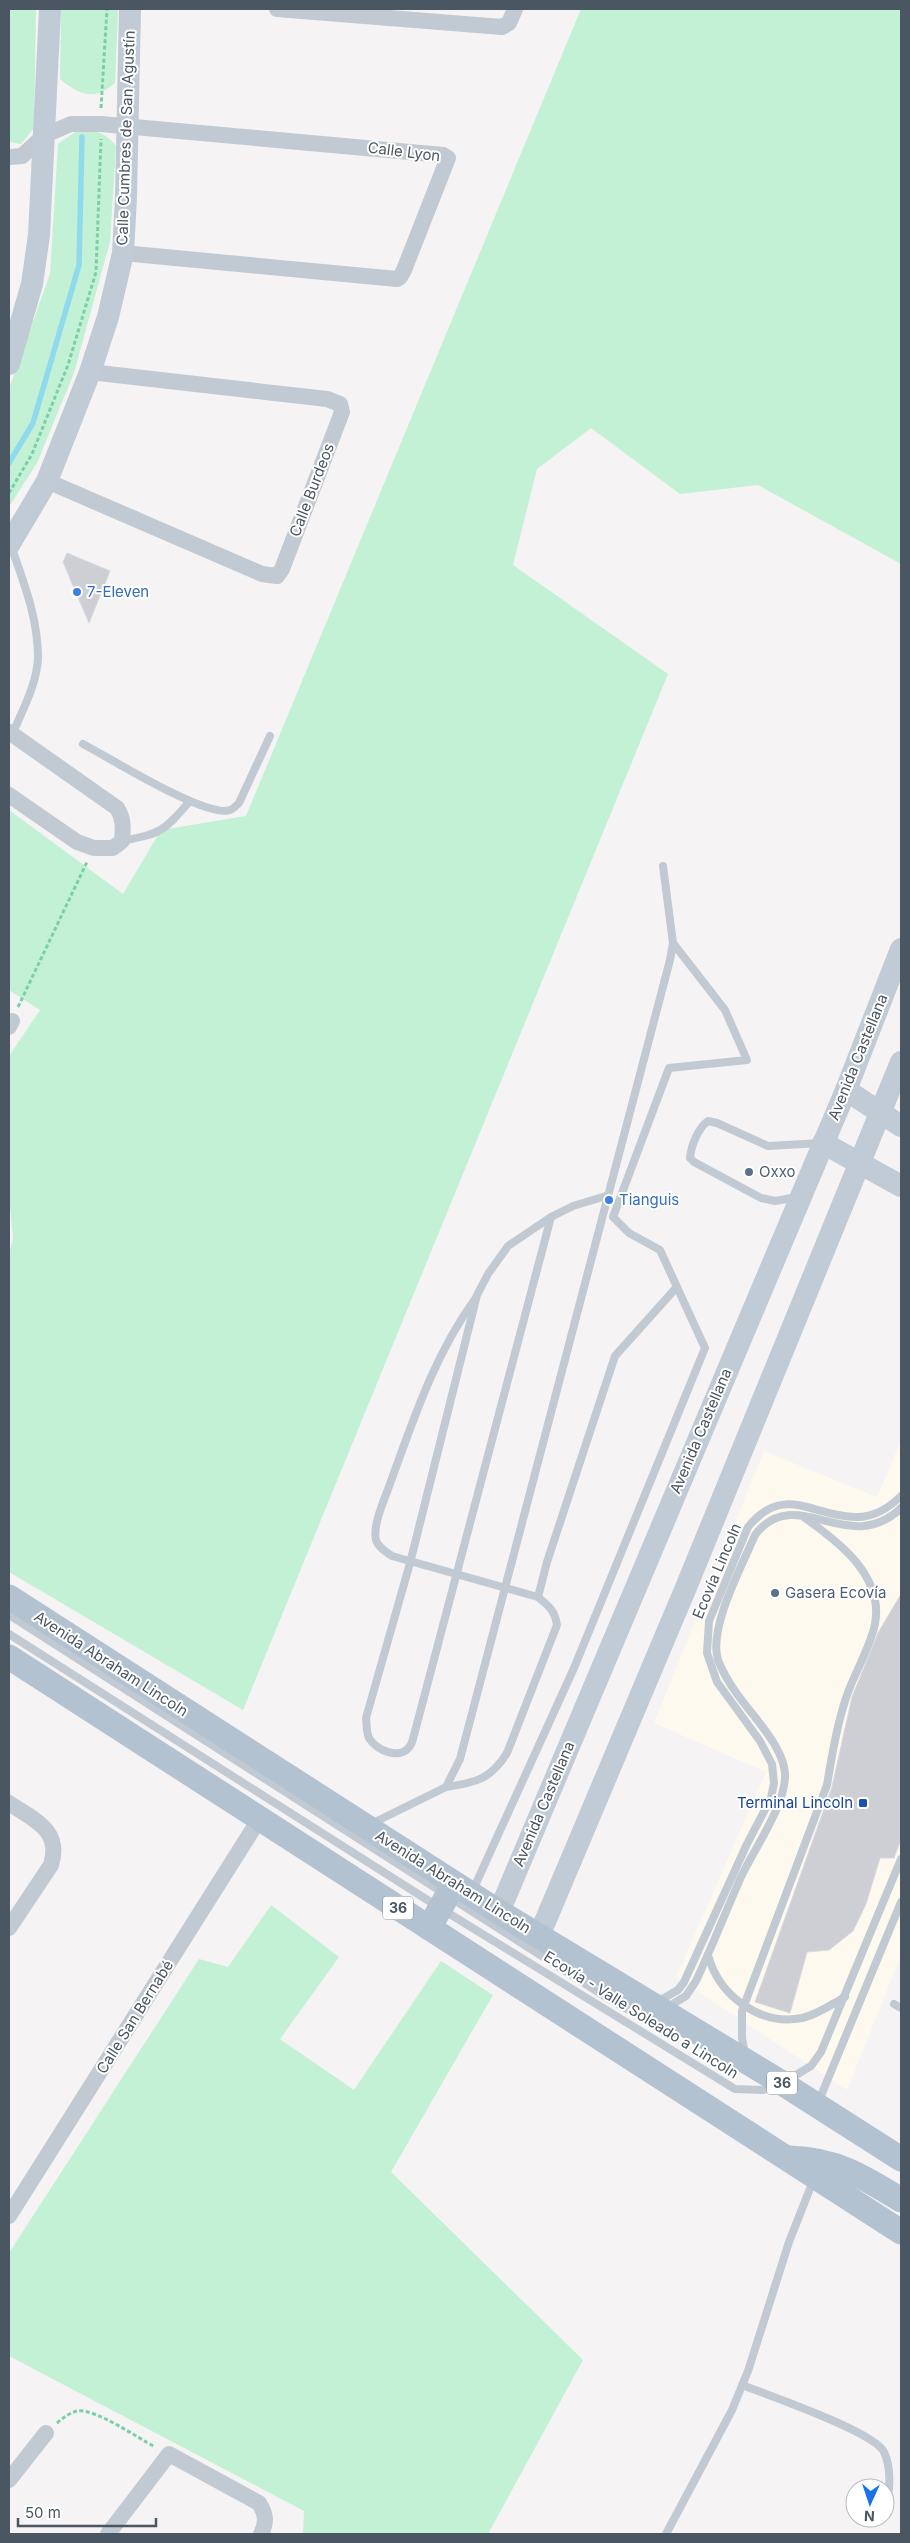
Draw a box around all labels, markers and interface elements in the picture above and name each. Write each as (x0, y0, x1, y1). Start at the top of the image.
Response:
street label: Calle Cumbres de San Agustín (112, 30, 139, 246)
street label: Calle Lyon (367, 138, 441, 165)
street label: Calle Burdeos (285, 440, 338, 539)
place label: 7-Eleven (87, 582, 149, 601)
marker: 7-Eleven (71, 586, 83, 598)
street label: Avenida Castellana (824, 991, 892, 1123)
place label: Oxxo (759, 1162, 796, 1181)
marker: Oxxo (743, 1166, 755, 1178)
place label: Tianguis (619, 1190, 679, 1209)
marker: Tianguis (603, 1194, 615, 1206)
street label: Avenida Castellana (666, 1365, 736, 1496)
street label: Ecovía Lincoln (688, 1520, 745, 1621)
place label: Gasera Ecovía (785, 1583, 886, 1602)
marker: Gasera Ecovía (769, 1587, 781, 1599)
street label: Avenida Abraham Lincoln (31, 1607, 192, 1721)
street label: Avenida Castellana (509, 1738, 579, 1869)
place label: Terminal Lincoln (737, 1793, 853, 1812)
marker: Terminal Lincoln (857, 1797, 869, 1809)
street label: Avenida Abraham Lincoln (372, 1826, 535, 1937)
road number: 36 (383, 1896, 413, 1920)
street label: Ecovía - Valle Soleado a Lincoln (540, 1947, 742, 2083)
street label: Calle San Bernabé (92, 1956, 177, 2077)
road number: 36 (767, 2072, 797, 2094)
north arrow (845, 2478, 895, 2528)
scale bar (18, 2496, 155, 2528)
text: 50 m (25, 2503, 61, 2522)
text: N (864, 2508, 875, 2525)

